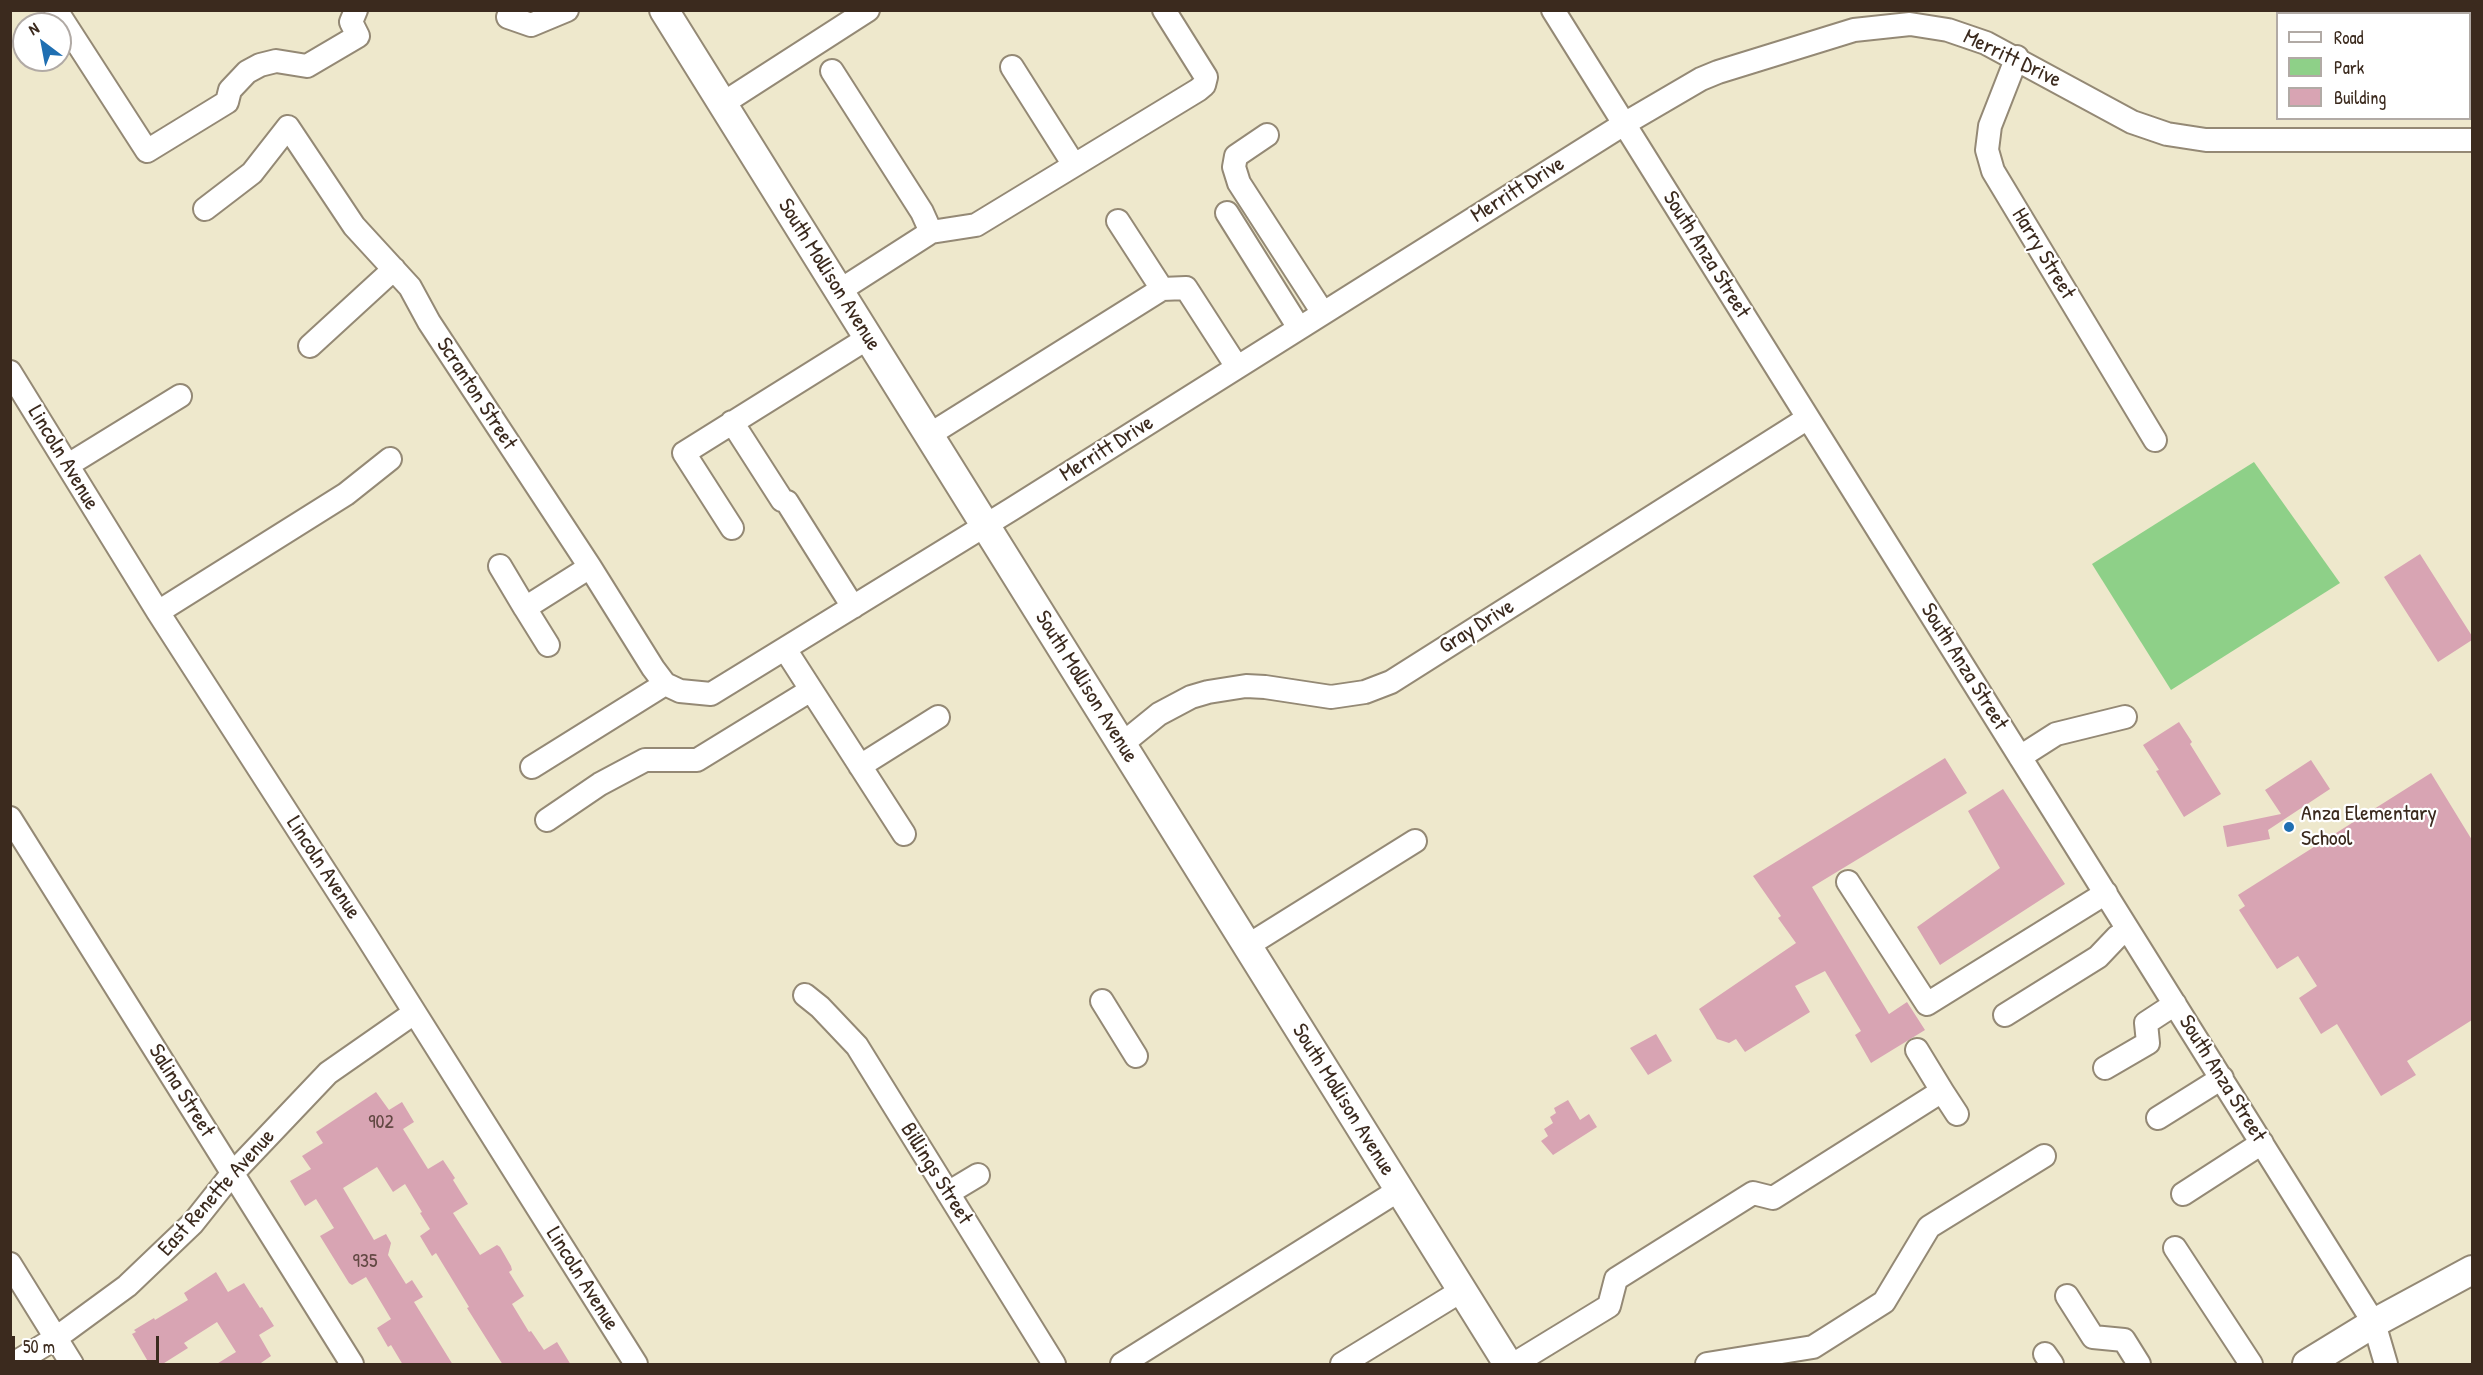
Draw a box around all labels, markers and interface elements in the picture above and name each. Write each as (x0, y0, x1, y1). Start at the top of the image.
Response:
north arrow (12, 12, 72, 72)
legend (2276, 12, 2471, 120)
text: N (24, 17, 43, 40)
street label: Merritt Drive (1959, 24, 2065, 94)
text: Road (2334, 25, 2364, 50)
text: Park (2334, 55, 2364, 80)
text: Building (2334, 85, 2386, 110)
street label: Merritt Drive (1466, 151, 1570, 229)
street label: South Anza Street (1656, 187, 1756, 323)
street label: South Mollison Avenue (772, 194, 886, 356)
street label: Harry Street (2006, 204, 2080, 304)
street label: Scranton Street (430, 333, 522, 455)
street label: Lincoln Avenue (22, 401, 104, 515)
street label: Merritt Drive (1055, 410, 1159, 488)
street label: Gray Drive (1435, 594, 1519, 660)
street label: South Anza Street (1914, 599, 2014, 735)
street label: South Mollison Avenue (1029, 606, 1143, 768)
place label: Anza Elementary School (2301, 801, 2437, 852)
street label: Lincoln Avenue (280, 812, 366, 924)
marker: Anza Elementary School (2282, 820, 2296, 834)
street label: South Anza Street (2172, 1011, 2272, 1147)
street label: South Mollison Avenue (1286, 1019, 1400, 1181)
street label: Salina Street (142, 1040, 220, 1142)
house number: 902 (368, 1111, 394, 1135)
street label: Billings Street (894, 1118, 978, 1230)
street label: East Renette Avenue (153, 1124, 281, 1262)
street label: Lincoln Avenue (540, 1222, 624, 1336)
house number: 935 (353, 1250, 377, 1274)
scale bar (15, 1324, 162, 1362)
text: 50 m (23, 1334, 55, 1359)

